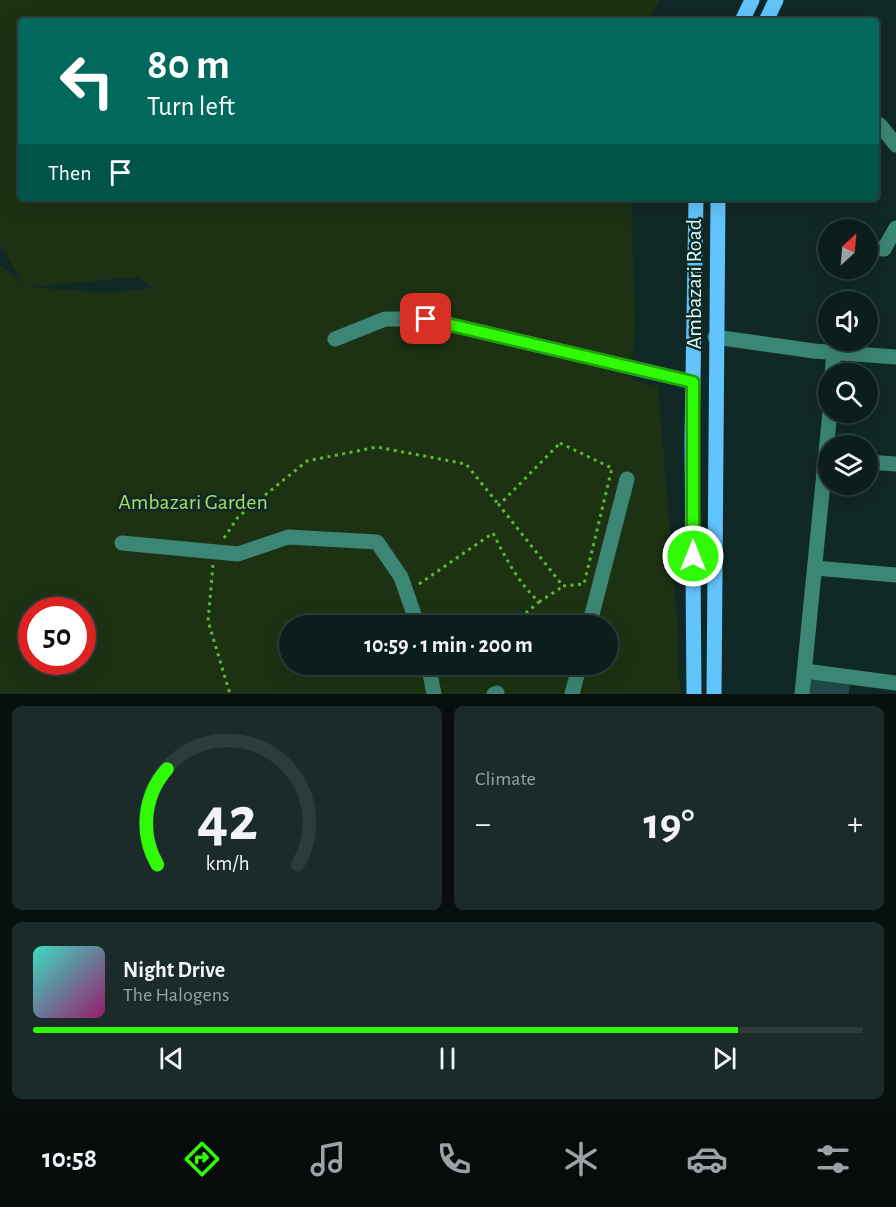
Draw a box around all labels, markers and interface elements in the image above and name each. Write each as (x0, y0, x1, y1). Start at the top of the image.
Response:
icon: left (48, 42, 126, 120)
text: 80 m (147, 44, 230, 86)
text: Turn left (147, 93, 235, 120)
icon: arrive (104, 156, 137, 189)
text: Then (48, 162, 92, 184)
street label: Ambazari Road (683, 219, 705, 349)
north arrow (818, 219, 878, 279)
map controls (818, 219, 878, 495)
button: sound (818, 291, 878, 351)
pin (400, 293, 451, 344)
icon: arrive (409, 302, 442, 335)
button: search (818, 363, 878, 423)
button: layers (818, 435, 878, 495)
park label: Ambazari Garden (118, 491, 268, 513)
position arrow (661, 524, 725, 588)
speed limit sign: 50 (18, 597, 96, 675)
text: 10:59 · 1 min · 200 m (364, 634, 533, 656)
text: Climate (475, 769, 536, 789)
text: 42 (197, 789, 257, 851)
text: 19° (643, 802, 695, 847)
text: − (475, 808, 491, 841)
text: + (847, 808, 863, 841)
text: km/h (205, 853, 249, 874)
text: Night Drive (123, 959, 225, 981)
text: The Halogens (123, 985, 229, 1005)
icon: previous (155, 1042, 188, 1075)
icon: pause (431, 1042, 464, 1075)
icon: next (708, 1042, 741, 1075)
icon: directions (181, 1138, 223, 1180)
icon: music (307, 1138, 349, 1180)
icon: phone (433, 1138, 475, 1180)
icon: climate (560, 1138, 602, 1180)
icon: car (686, 1138, 728, 1180)
icon: filters (812, 1138, 854, 1180)
text: 10:58 (42, 1145, 97, 1172)

